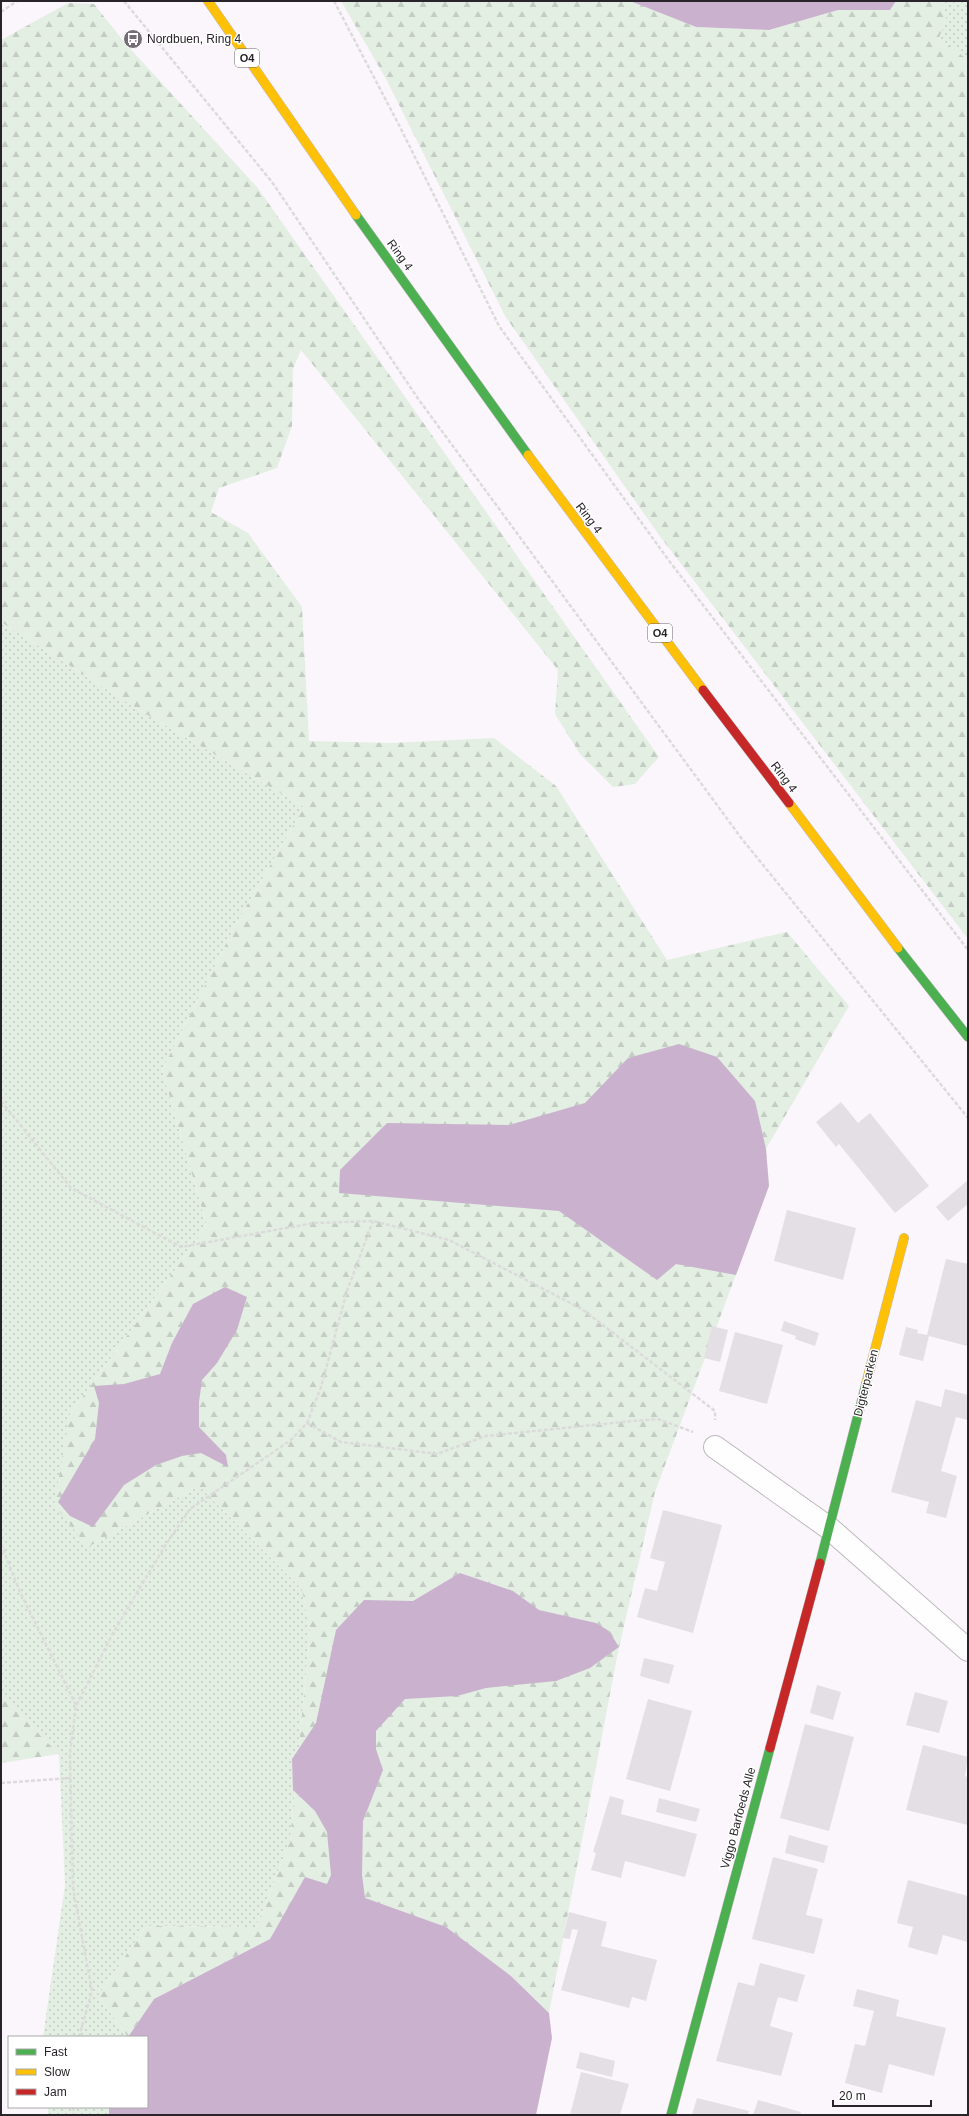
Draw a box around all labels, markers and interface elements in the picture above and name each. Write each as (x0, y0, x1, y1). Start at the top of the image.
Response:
bus stop icon: Nordbuen, Ring 4 (122, 28, 144, 50)
place label: Nordbuen, Ring 4 (147, 32, 241, 46)
road number: O4 (235, 49, 259, 67)
street label: Ring 4 (384, 237, 416, 273)
street label: Ring 4 (573, 500, 605, 536)
road number: O4 (648, 624, 672, 642)
street label: Ring 4 (768, 759, 800, 795)
street label: Digterparken (851, 1348, 881, 1418)
street label: Viggo Barfoeds Alle (718, 1765, 758, 1870)
legend (8, 2036, 148, 2108)
text: Fast (44, 2045, 68, 2059)
text: Slow (44, 2065, 70, 2079)
scale bar (833, 2082, 931, 2108)
text: Jam (44, 2085, 67, 2099)
text: 20 m (839, 2089, 866, 2103)

